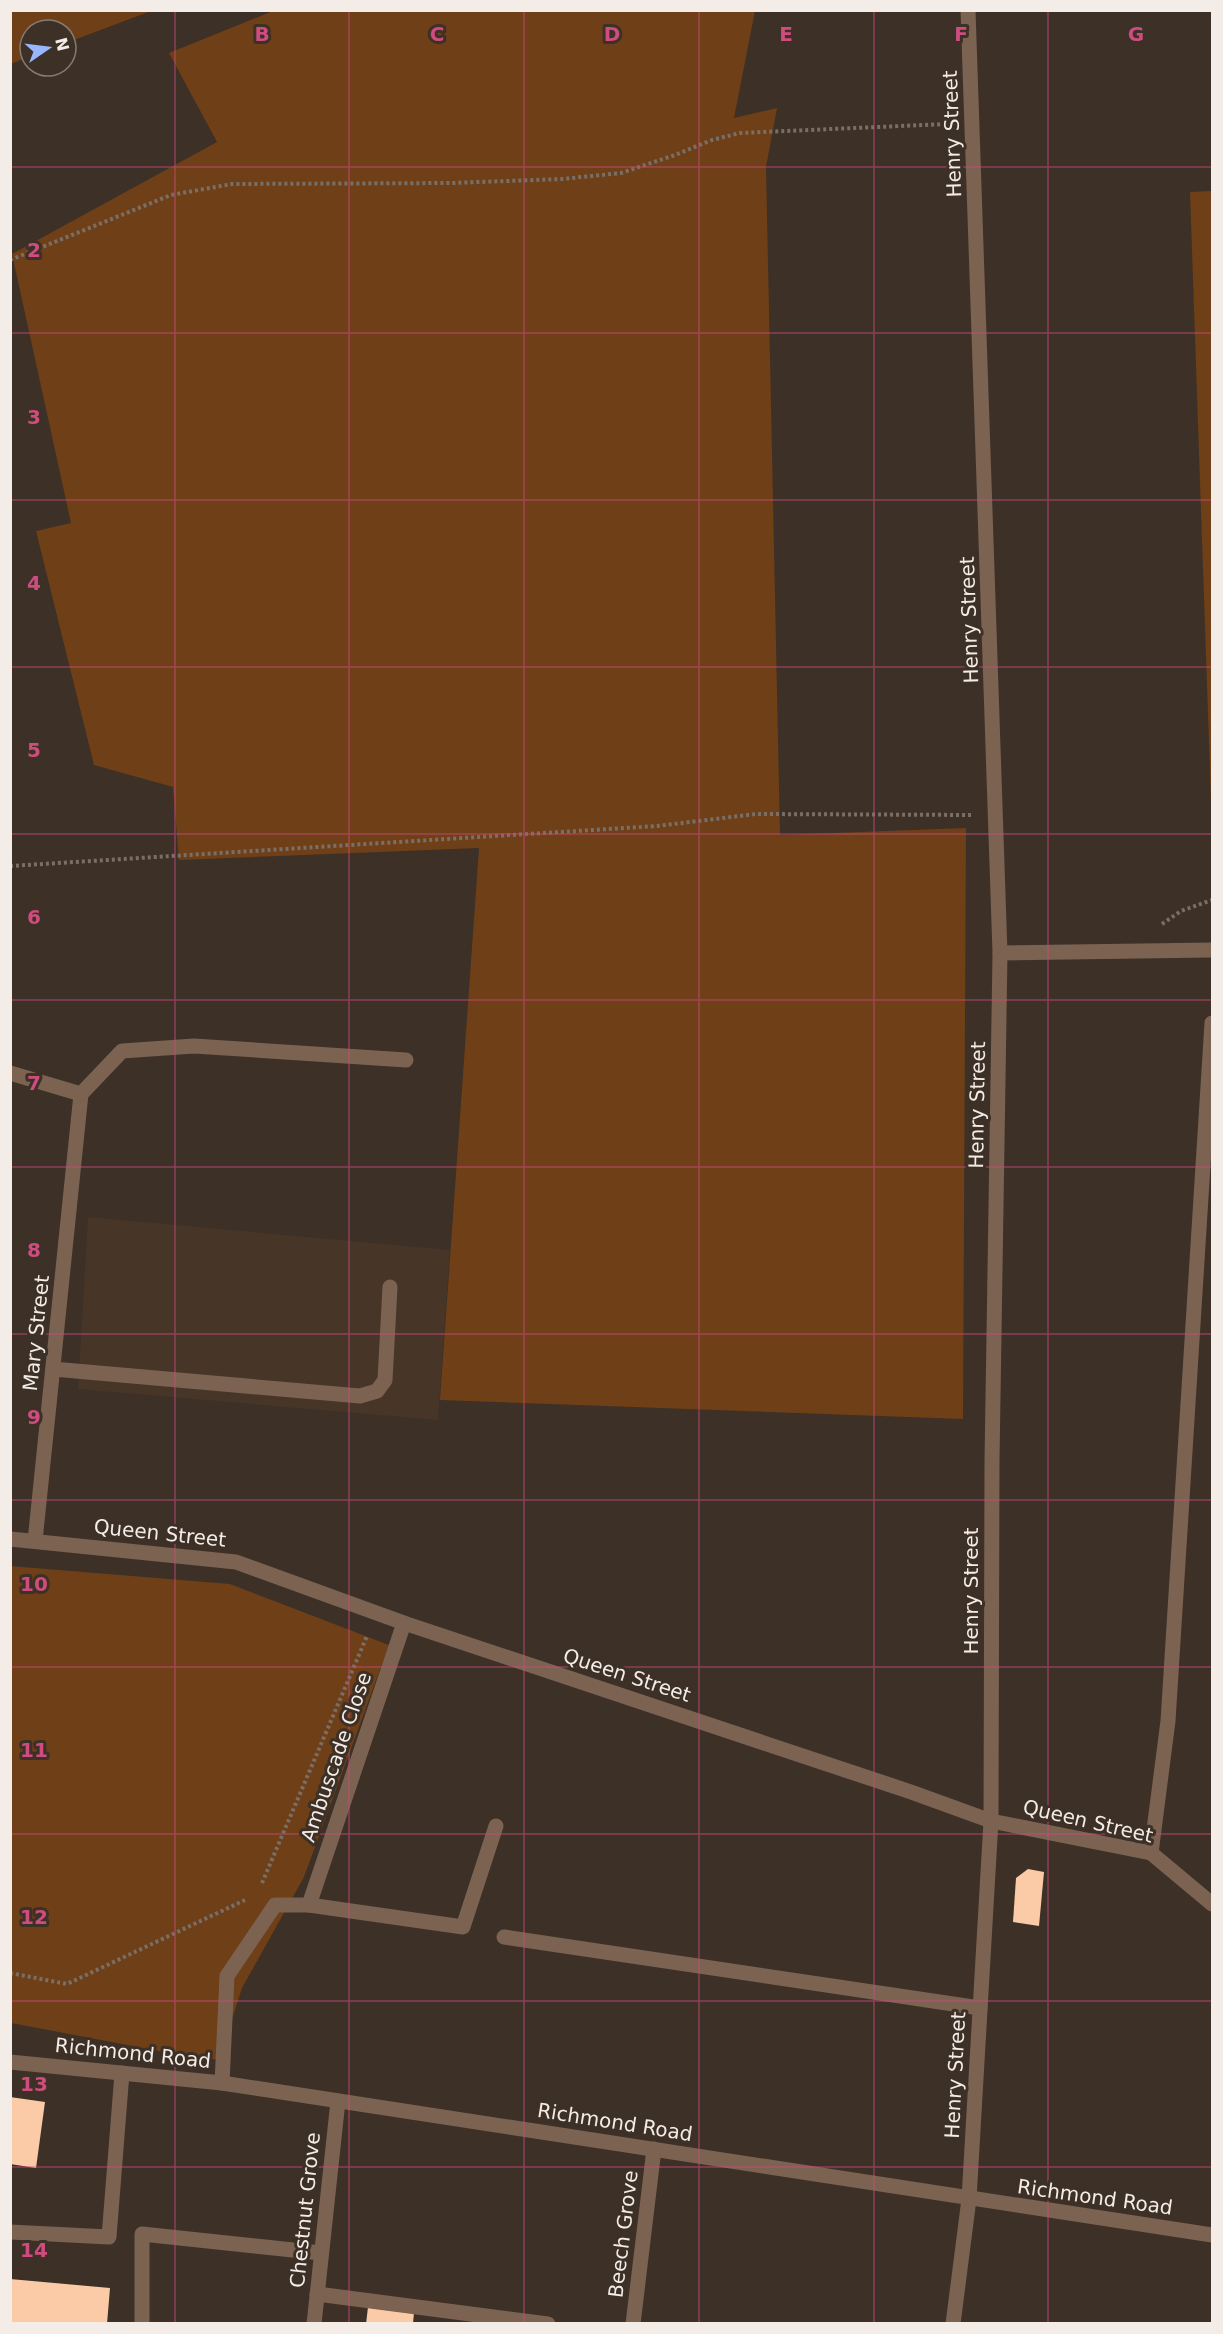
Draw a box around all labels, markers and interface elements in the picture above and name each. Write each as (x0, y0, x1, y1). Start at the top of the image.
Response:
north arrow (18, 18, 78, 78)
text: B (254, 22, 270, 46)
text: C (430, 22, 444, 46)
text: D (604, 22, 620, 46)
text: E (779, 22, 793, 46)
text: F (954, 22, 968, 46)
text: G (1128, 22, 1144, 46)
text: N (51, 36, 73, 53)
street label: Henry Street (938, 70, 966, 198)
text: 2 (27, 238, 41, 262)
text: 3 (27, 405, 41, 429)
street label: Henry Street (955, 556, 983, 684)
text: 4 (27, 571, 41, 595)
text: 5 (27, 738, 41, 762)
text: 6 (27, 905, 41, 929)
street label: Henry Street (964, 1041, 990, 1169)
text: 7 (27, 1071, 41, 1095)
text: 8 (27, 1238, 41, 1262)
street label: Mary Street (18, 1274, 54, 1392)
text: 9 (27, 1405, 41, 1429)
street label: Queen Street (93, 1514, 227, 1552)
street label: Henry Street (959, 1527, 983, 1655)
text: 10 (20, 1572, 48, 1596)
street label: Queen Street (560, 1643, 694, 1707)
street label: Ambuscade Close (296, 1669, 376, 1845)
text: 11 (20, 1738, 48, 1762)
street label: Queen Street (1021, 1794, 1156, 1848)
text: 12 (20, 1905, 48, 1929)
street label: Henry Street (940, 2011, 970, 2139)
street label: Richmond Road (54, 2033, 212, 2073)
text: 13 (20, 2072, 48, 2096)
street label: Richmond Road (536, 2098, 694, 2146)
street label: Chestnut Grove (285, 2131, 325, 2289)
street label: Beech Grove (603, 2169, 643, 2299)
street label: Richmond Road (1016, 2174, 1174, 2220)
text: 14 (20, 2238, 48, 2262)

